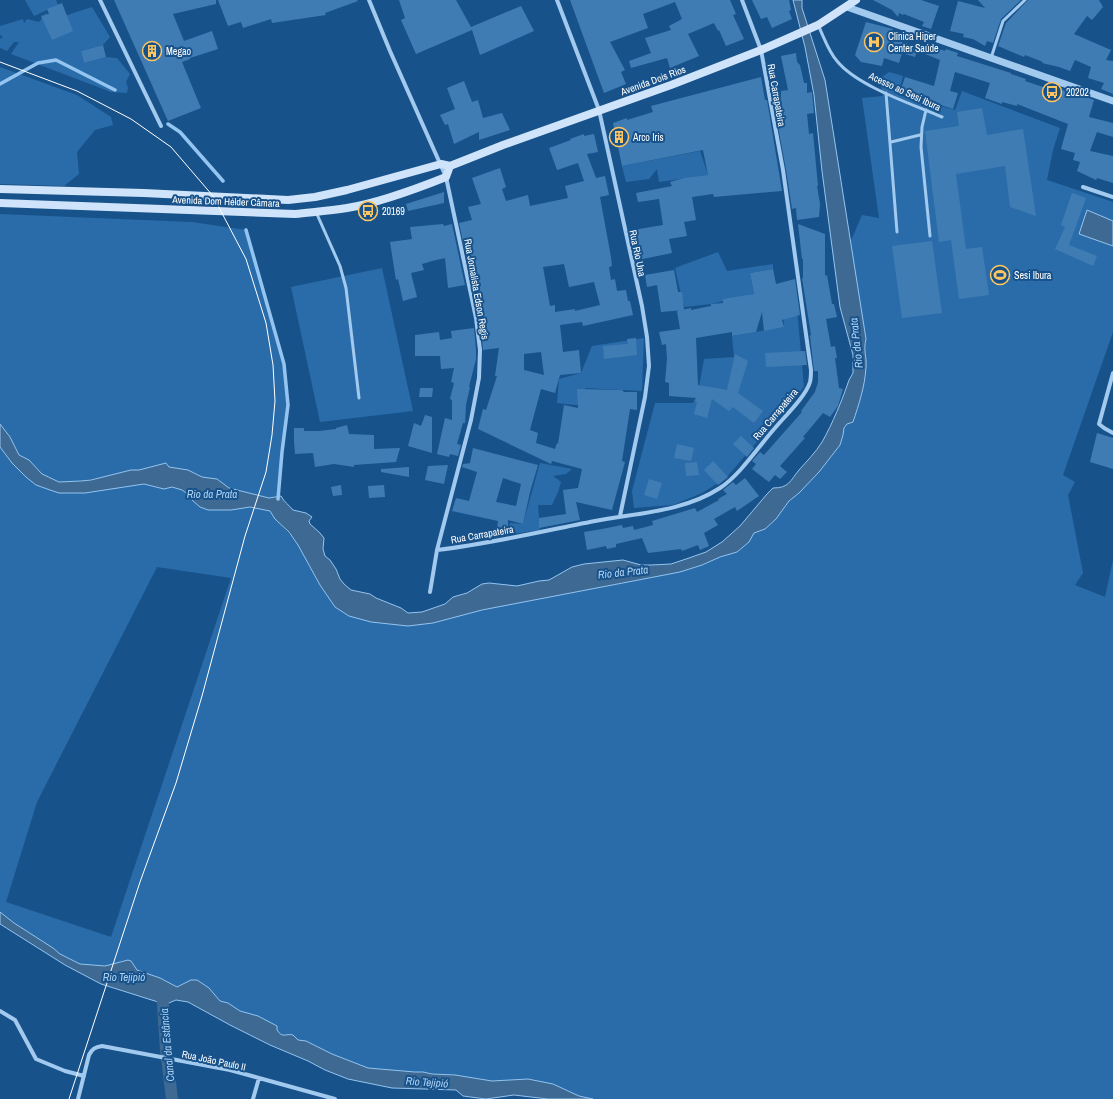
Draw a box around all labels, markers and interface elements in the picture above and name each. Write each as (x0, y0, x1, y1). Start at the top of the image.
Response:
place label: Clinica Hiper Center Saúde (888, 30, 939, 55)
hospital icon: Clinica Hiper Center Saúde (863, 31, 885, 53)
building icon: Megao (141, 40, 163, 62)
place label: Megao (166, 45, 192, 58)
street label: Avenida Dois Rios (618, 63, 687, 99)
street label: Rua Carrapateira (765, 63, 788, 128)
street label: Acesso ao Sesi Ibura (866, 69, 943, 114)
bus stop icon: 20202 (1041, 81, 1063, 103)
place label: 20202 (1066, 86, 1089, 99)
building icon: Arco Iris (608, 126, 630, 148)
place label: Arco Iris (632, 131, 664, 144)
street label: Avenida Dom Hélder Câmara (171, 193, 280, 210)
bus stop icon: 20169 (357, 200, 379, 222)
place label: 20169 (382, 205, 405, 218)
street label: Rua Rio Una (626, 229, 649, 278)
street label: Rua Jornalista Edson Regis (461, 238, 492, 340)
sports icon: Sesi Ibura (989, 264, 1011, 286)
place label: Sesi Ibura (1014, 269, 1052, 282)
water label: Rio da Prata (846, 317, 866, 369)
street label: Rua Carrapateira (750, 386, 801, 443)
water label: Rio da Prata (187, 487, 237, 501)
street label: Rua Carrapateira (450, 523, 515, 546)
water label: Rio da Prata (597, 562, 649, 582)
water label: Rio Tejipió (103, 970, 145, 984)
water label: Canal da Estância (157, 1008, 177, 1082)
street label: Rua João Paulo II (181, 1047, 247, 1074)
water label: Rio Tejipió (405, 1074, 449, 1090)

